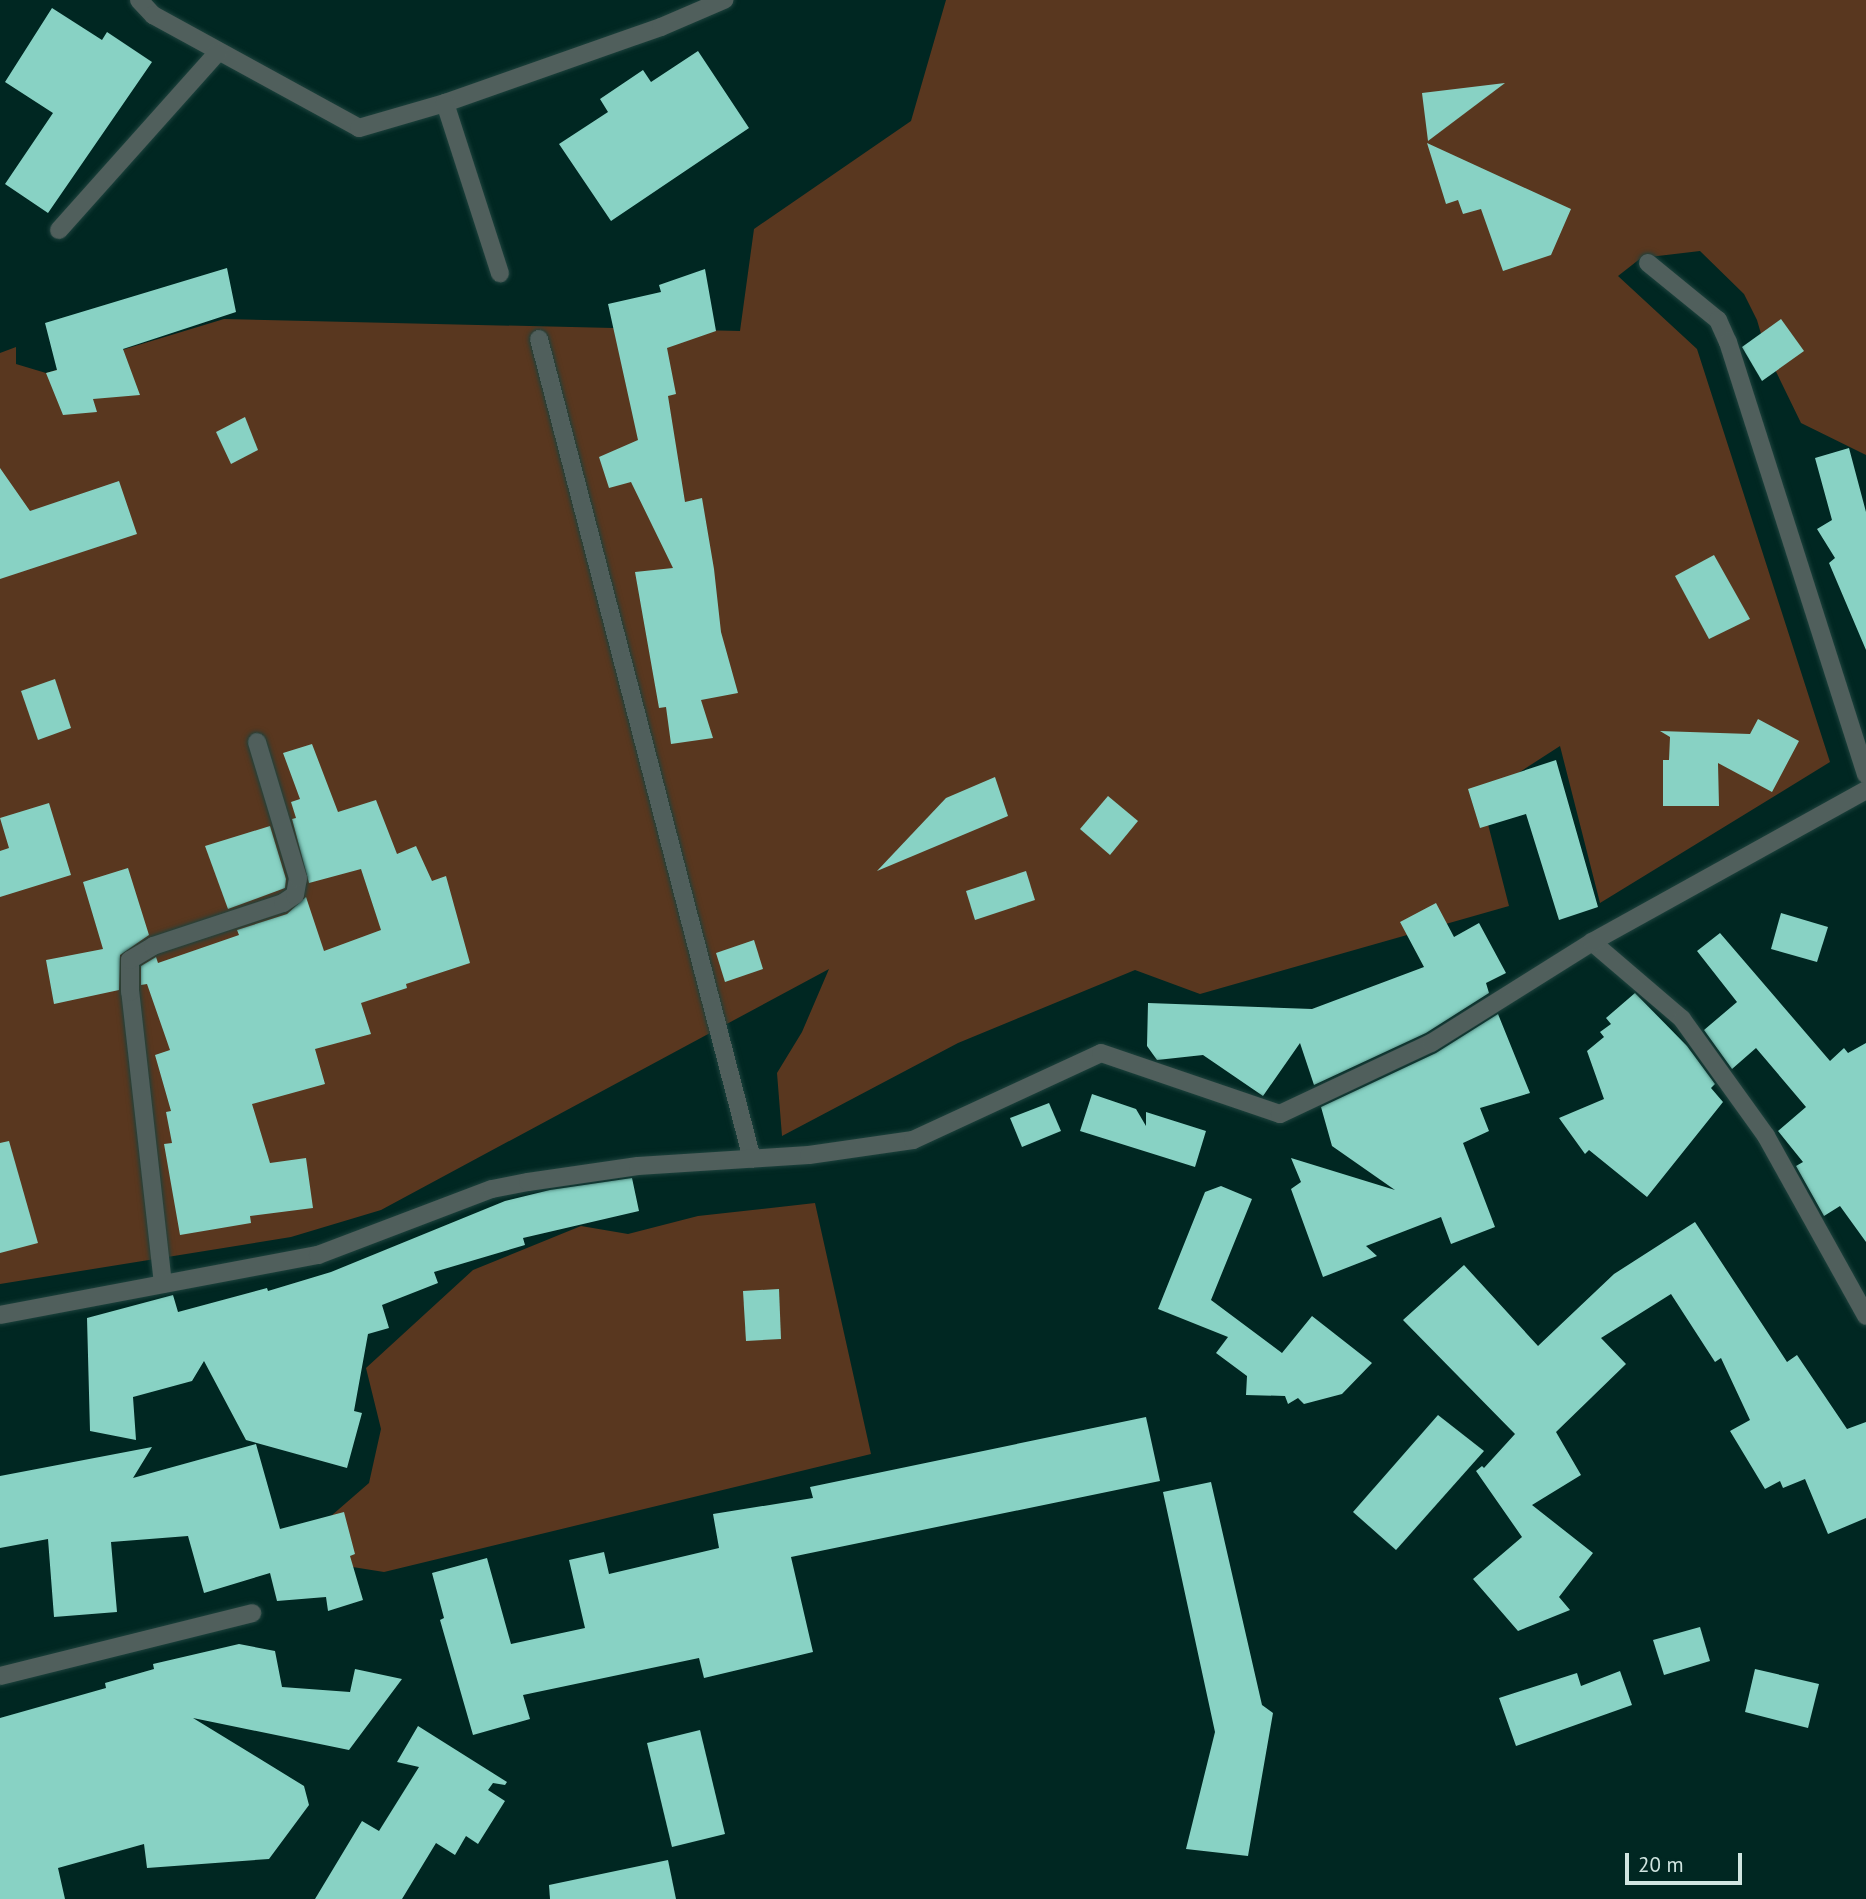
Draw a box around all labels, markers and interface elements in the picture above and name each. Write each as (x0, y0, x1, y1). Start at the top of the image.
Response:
scale bar (1628, 1840, 1745, 1884)
text: 20 m (1638, 1851, 1684, 1878)

